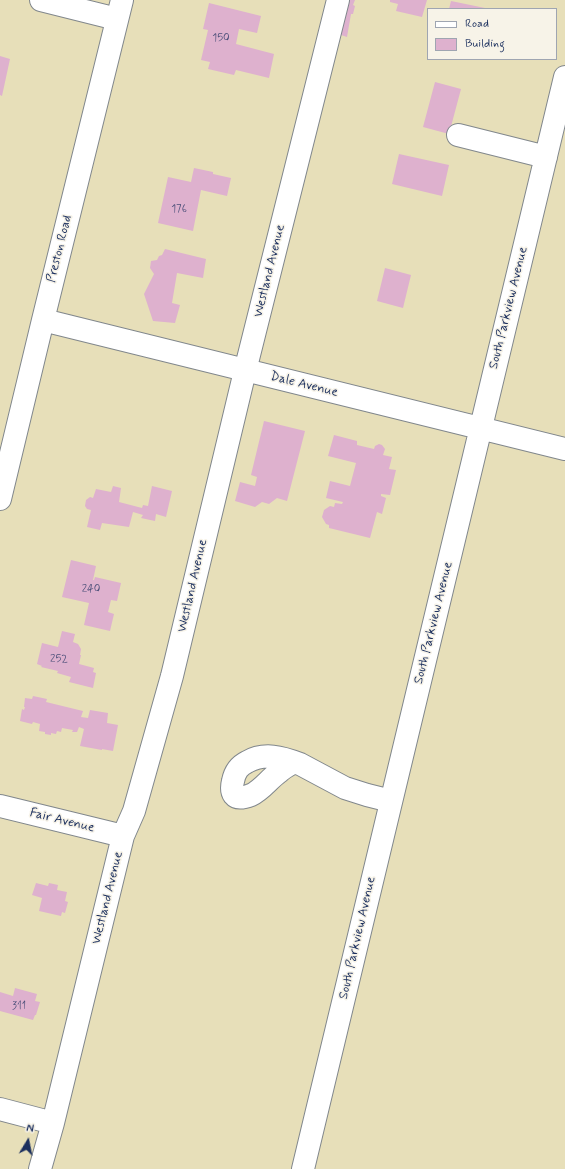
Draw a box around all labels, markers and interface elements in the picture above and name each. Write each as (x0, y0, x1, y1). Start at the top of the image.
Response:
legend (427, 8, 557, 60)
text: Road (465, 16, 489, 32)
house number: 150 (212, 32, 230, 46)
text: Building (465, 36, 505, 52)
house number: 176 (171, 203, 187, 217)
street label: Preston Road (44, 214, 76, 284)
street label: Westland Avenue (251, 223, 289, 319)
street label: South Parkview Avenue (486, 245, 532, 371)
street label: Dale Avenue (268, 369, 340, 401)
street label: Westland Avenue (175, 538, 211, 634)
street label: South Parkview Avenue (411, 560, 457, 686)
house number: 240 (82, 583, 100, 597)
house number: 252 (50, 653, 68, 667)
street label: Fair Avenue (28, 805, 96, 837)
street label: Westland Avenue (89, 850, 127, 946)
street label: South Parkview Avenue (336, 875, 380, 1001)
house number: 311 (12, 1000, 26, 1014)
north arrow (8, 1121, 48, 1161)
text: N (25, 1122, 35, 1137)

